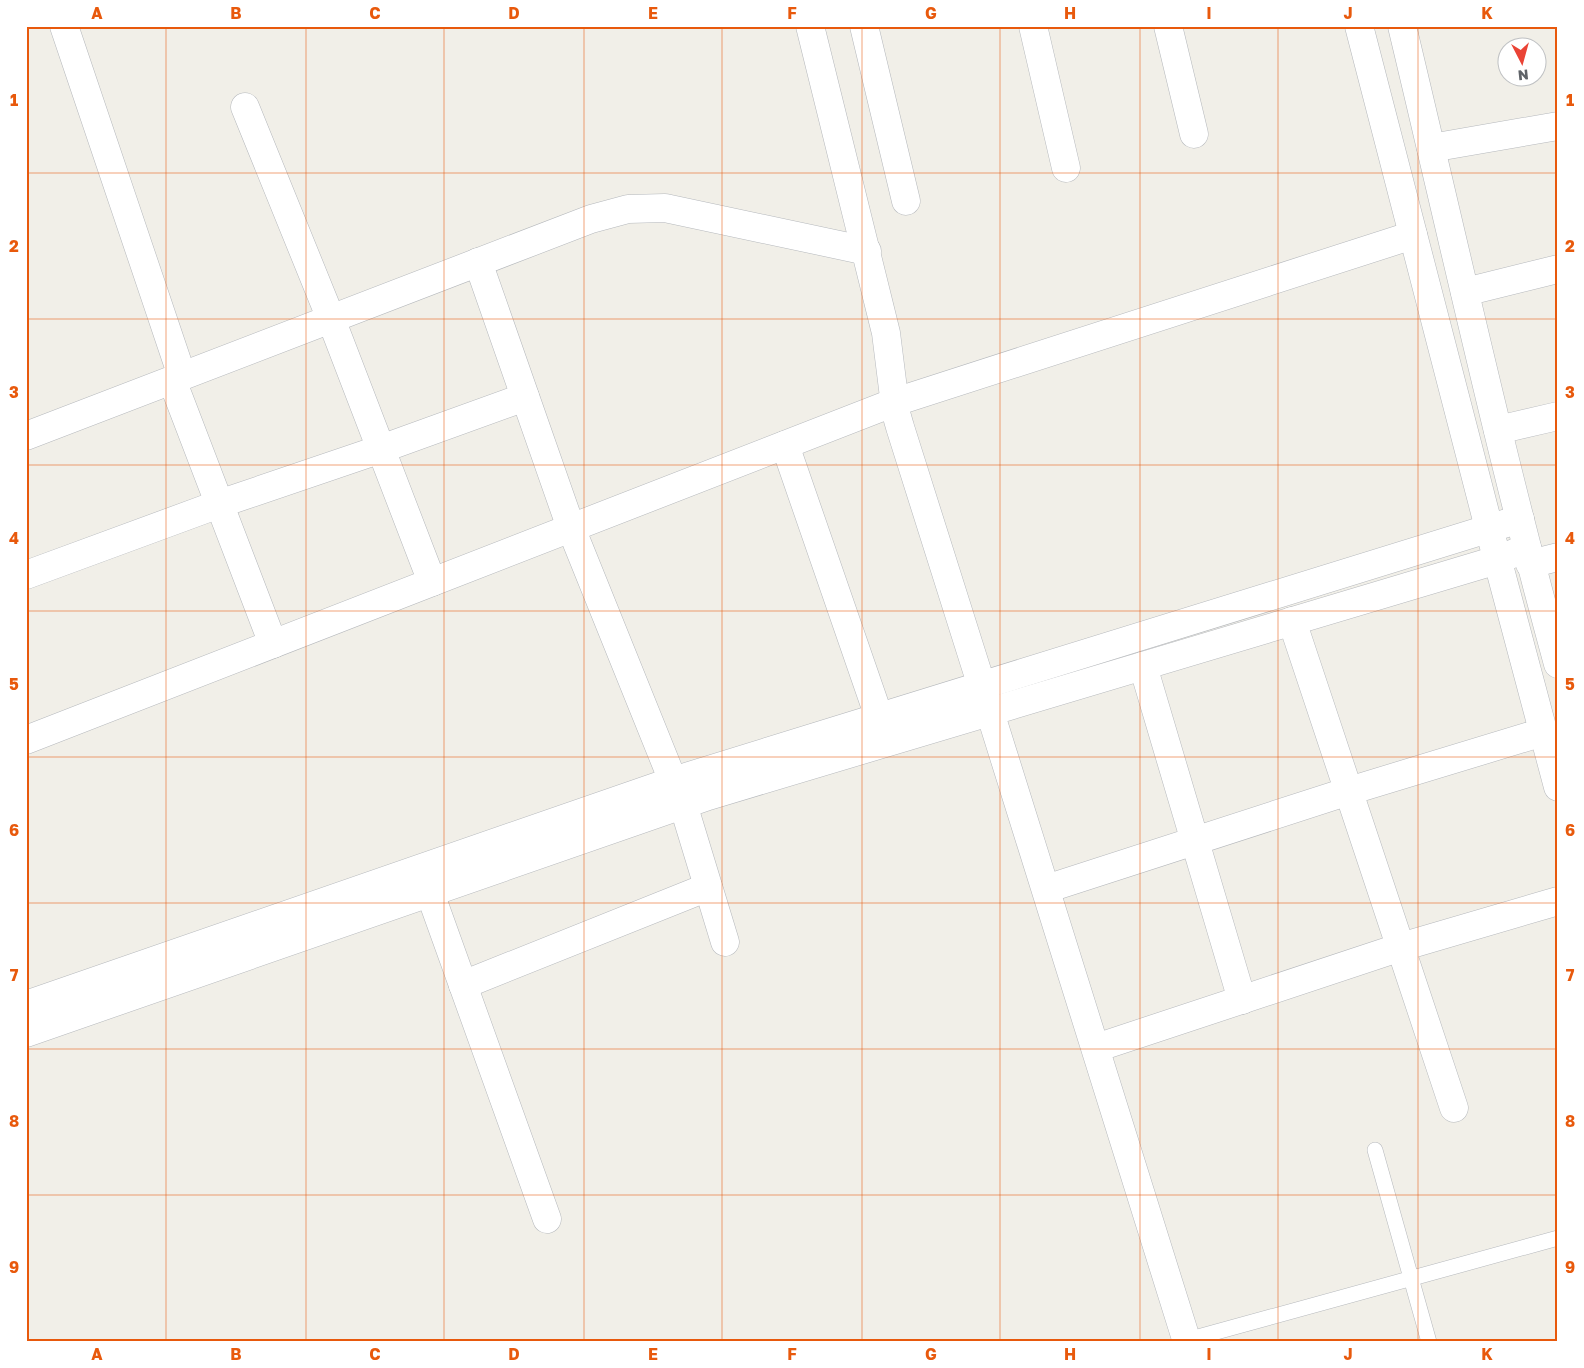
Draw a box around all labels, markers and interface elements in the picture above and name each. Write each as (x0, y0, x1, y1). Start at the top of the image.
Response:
text: A (91, 3, 103, 23)
text: B (230, 3, 242, 23)
text: C (369, 3, 381, 23)
text: D (508, 3, 520, 23)
text: E (648, 3, 658, 23)
text: F (787, 3, 797, 23)
text: G (925, 3, 937, 23)
text: H (1064, 3, 1076, 23)
text: I (1206, 3, 1212, 23)
text: J (1343, 3, 1353, 23)
text: K (1481, 3, 1493, 23)
north arrow (1496, 38, 1546, 88)
text: N (1517, 66, 1530, 84)
text: 1 (10, 90, 18, 110)
text: 1 (1566, 90, 1574, 110)
text: 2 (9, 236, 19, 256)
text: 2 (1565, 236, 1575, 256)
text: 3 (9, 382, 19, 402)
text: 3 (1565, 382, 1575, 402)
text: 4 (9, 528, 19, 548)
text: 4 (1565, 528, 1575, 548)
text: 5 (9, 674, 19, 694)
text: 5 (1565, 674, 1575, 694)
text: 6 (9, 820, 19, 840)
text: 6 (1565, 820, 1575, 840)
text: 7 (10, 965, 19, 985)
text: 7 (1566, 965, 1575, 985)
text: 8 (9, 1111, 19, 1131)
text: 8 (1565, 1111, 1575, 1131)
text: 9 (9, 1257, 19, 1277)
text: 9 (1565, 1257, 1575, 1277)
text: A (91, 1344, 103, 1364)
text: B (230, 1344, 242, 1364)
text: C (369, 1344, 381, 1364)
text: D (508, 1344, 520, 1364)
text: E (648, 1344, 658, 1364)
text: F (787, 1344, 797, 1364)
text: G (925, 1344, 937, 1364)
text: H (1064, 1344, 1076, 1364)
text: I (1206, 1344, 1212, 1364)
text: J (1343, 1344, 1353, 1364)
text: K (1481, 1344, 1493, 1364)

